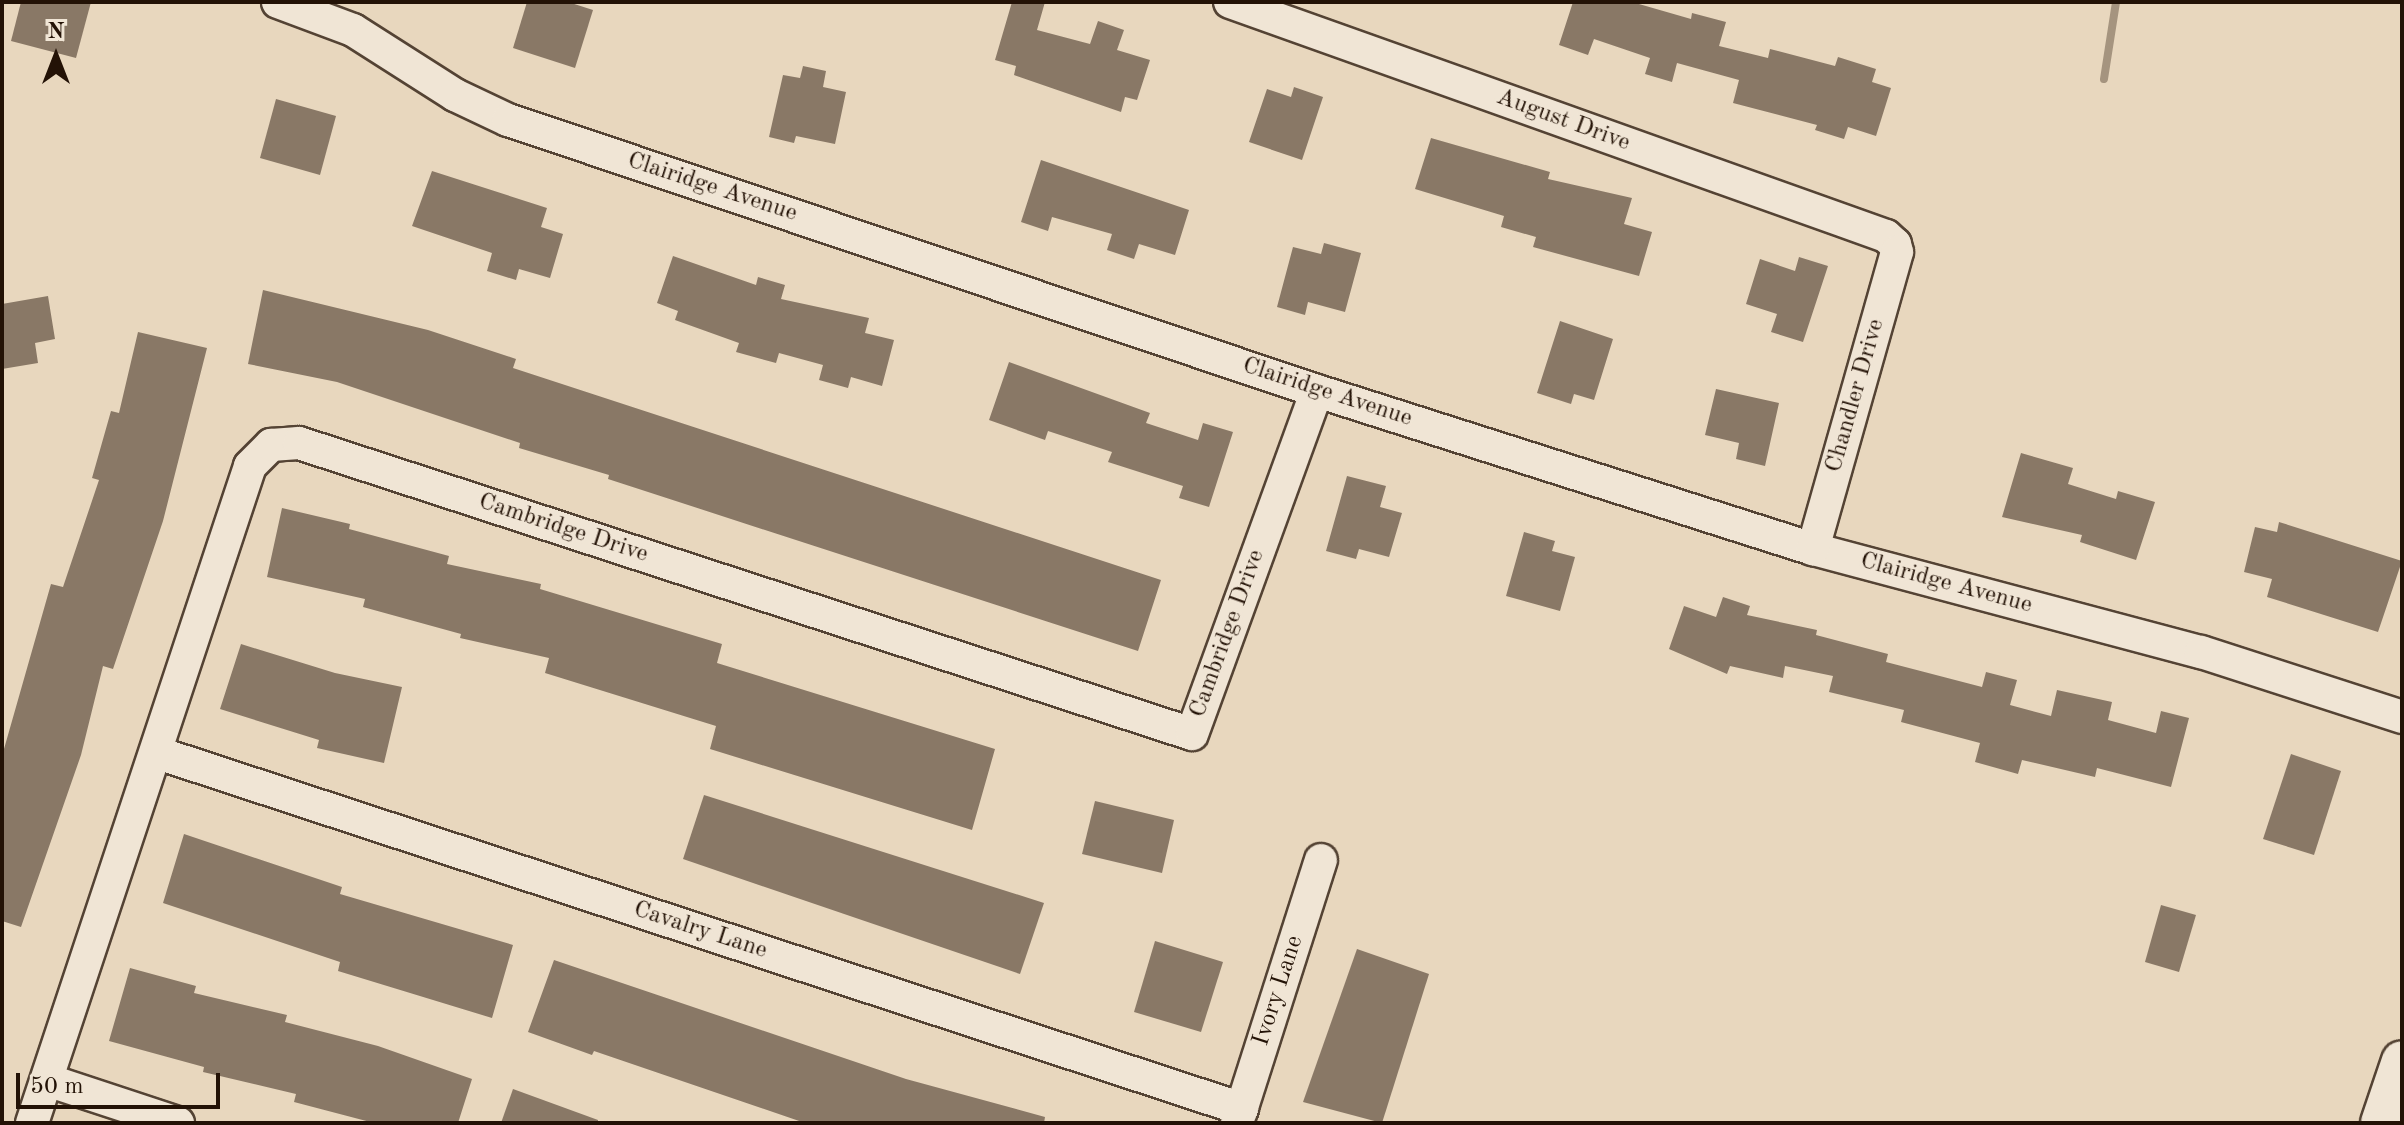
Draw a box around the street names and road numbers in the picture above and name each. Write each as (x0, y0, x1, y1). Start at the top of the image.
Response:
street label: August Drive (1492, 84, 1634, 158)
street label: Clairidge Avenue (624, 147, 800, 229)
street label: Chandler Drive (1820, 316, 1892, 476)
street label: Clairidge Avenue (1239, 352, 1415, 434)
street label: Cambridge Drive (475, 488, 651, 570)
street label: Cambridge Drive (1184, 546, 1272, 722)
street label: Clairidge Avenue (1857, 547, 2035, 621)
street label: Cavalry Lane (630, 896, 770, 966)
street label: Ivory Lane (1248, 932, 1310, 1050)

